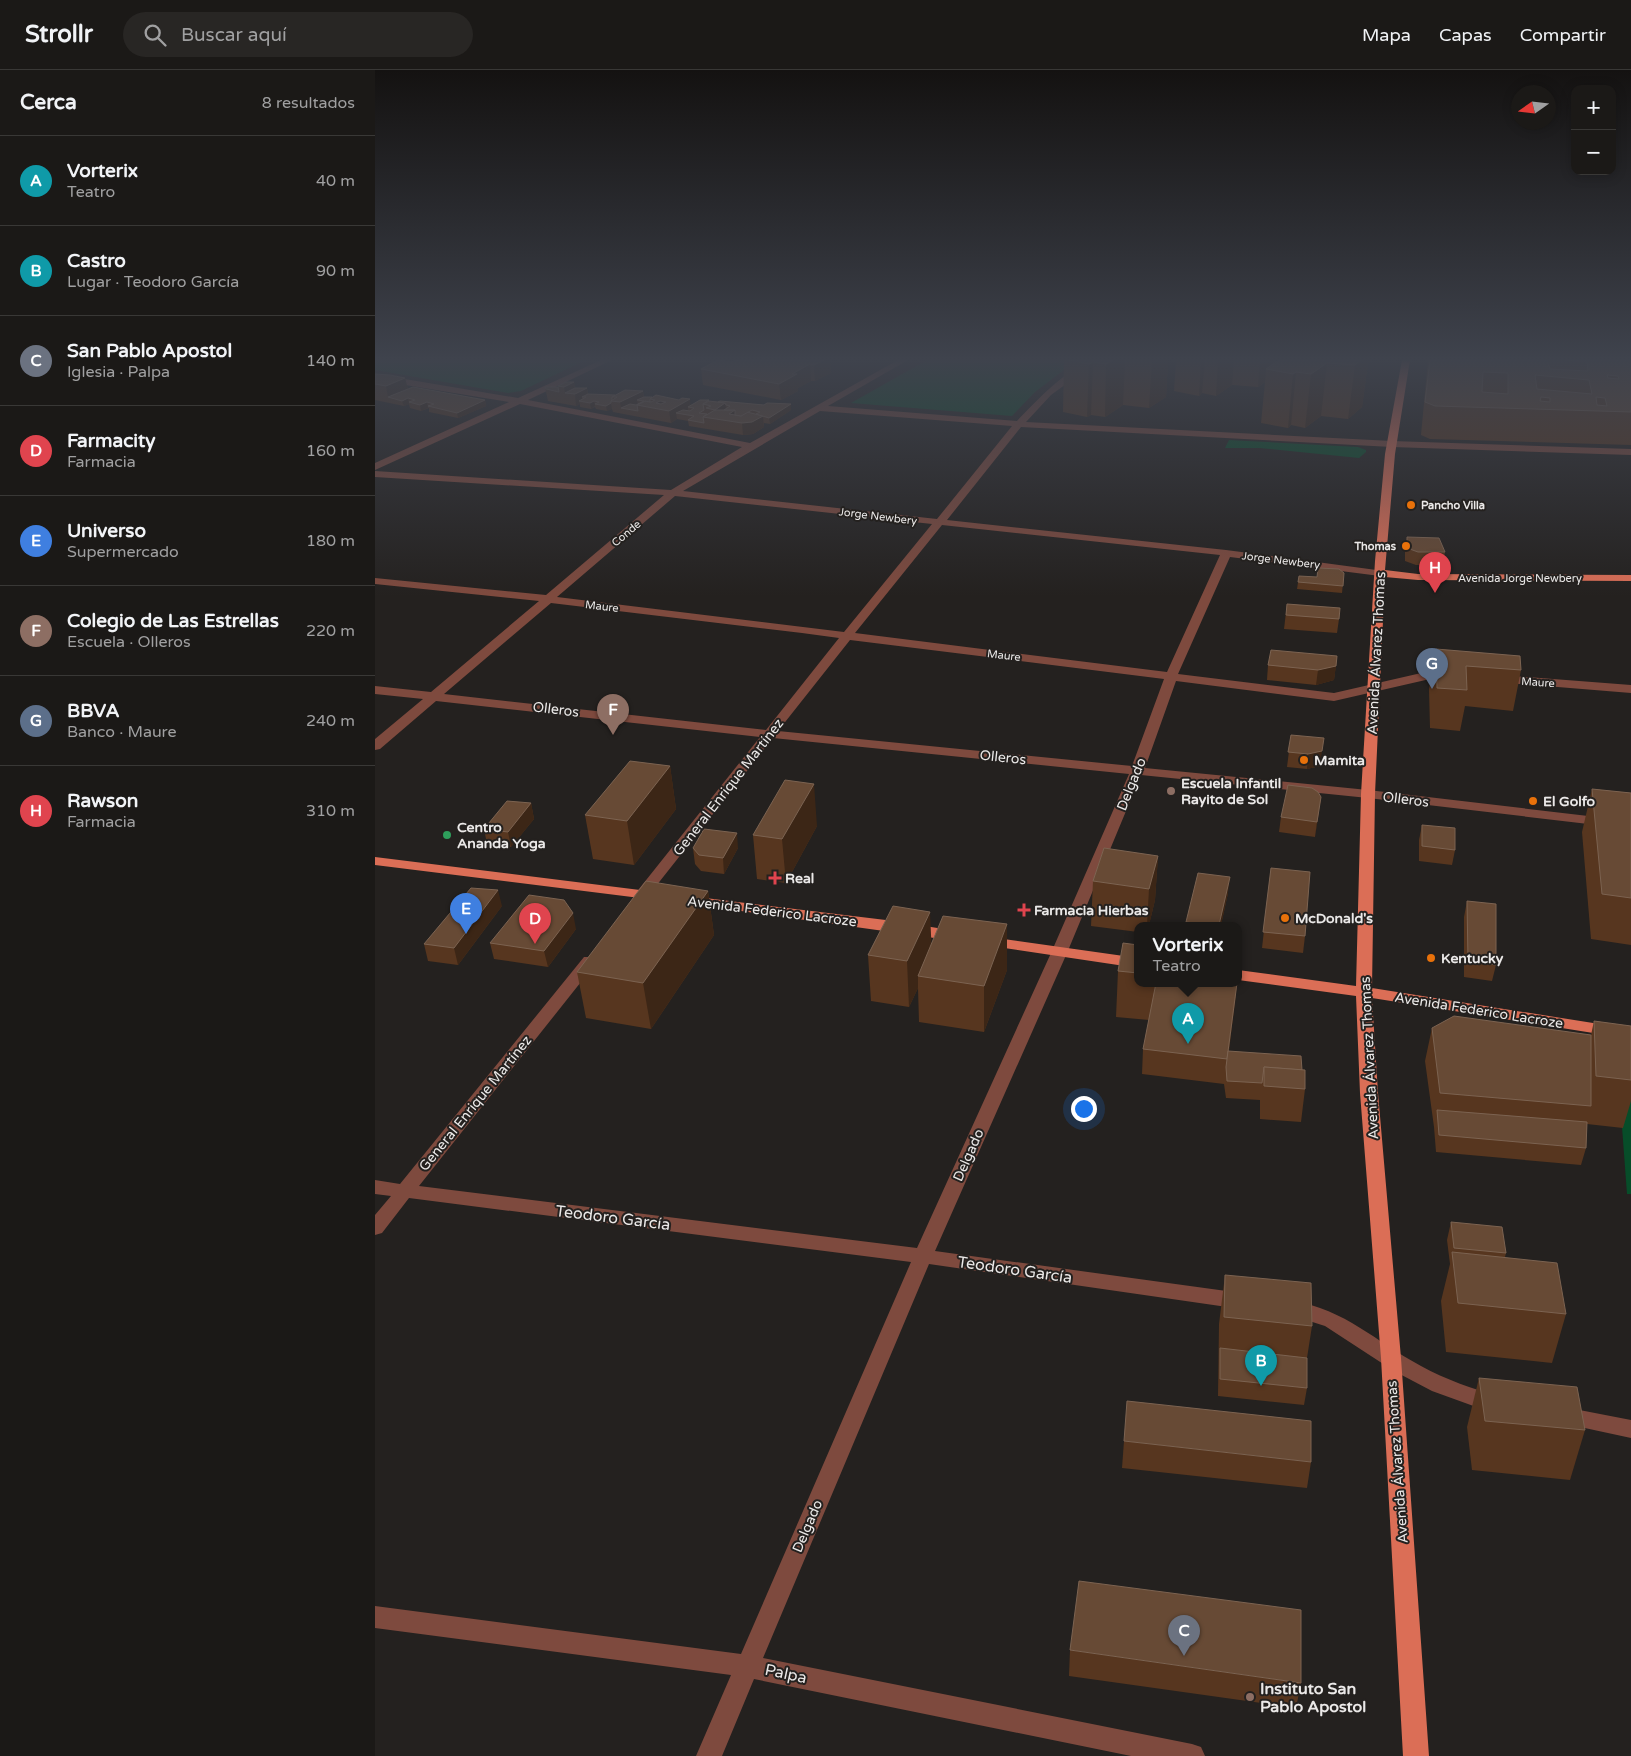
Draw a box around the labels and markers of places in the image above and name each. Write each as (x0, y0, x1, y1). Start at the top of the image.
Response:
marker: Pancho Villa (1405, 499, 1417, 511)
place label: Pancho Villa (1421, 499, 1485, 512)
place label: Thomas (1353, 540, 1397, 553)
marker: Thomas (1400, 540, 1412, 552)
pin: H (1419, 552, 1451, 593)
pin: G (1416, 648, 1448, 689)
pin: F (597, 694, 629, 735)
place label: Mamita (1314, 752, 1365, 769)
marker: Mamita (1298, 754, 1310, 766)
place label: Escuela Infantil Rayito de Sol (1181, 775, 1281, 808)
marker: Escuela Infantil Rayito de Sol (1165, 785, 1177, 797)
place label: El Golfo (1543, 793, 1596, 810)
marker: El Golfo (1527, 795, 1539, 807)
place label: Centro Ananda Yoga (457, 819, 546, 852)
marker: Centro Ananda Yoga (441, 829, 453, 841)
place label: Real (785, 870, 814, 887)
marker: Real (769, 872, 781, 884)
pin: E (450, 893, 482, 934)
place label: Farmacia Hierbas (1034, 902, 1149, 919)
pin: D (519, 903, 551, 944)
marker: Farmacia Hierbas (1018, 904, 1030, 916)
place label: McDonald's (1295, 910, 1373, 927)
marker: McDonald's (1279, 912, 1291, 924)
place label: Kentucky (1441, 950, 1504, 967)
marker: Kentucky (1425, 952, 1437, 964)
pin: A (1172, 1003, 1204, 1044)
pin: B (1245, 1345, 1277, 1386)
pin: C (1168, 1615, 1200, 1656)
place label: Instituto San Pablo Apostol (1260, 1679, 1366, 1717)
marker: Instituto San Pablo Apostol (1244, 1691, 1256, 1703)

